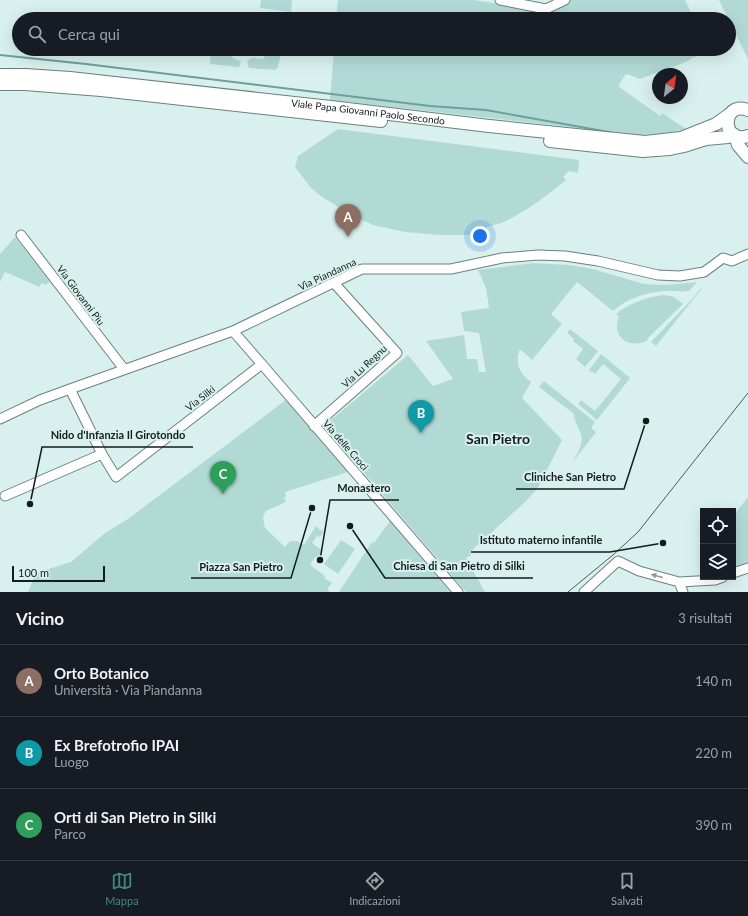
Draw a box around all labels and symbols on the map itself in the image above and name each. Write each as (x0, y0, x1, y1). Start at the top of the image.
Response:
north arrow (652, 68, 688, 104)
street label: Viale Papa Giovanni Paolo Secondo (290, 97, 446, 127)
pin: A (335, 204, 361, 237)
your location (470, 226, 490, 246)
street label: Via Piandanna (296, 255, 358, 293)
street label: Via Giovanni Piu (55, 263, 107, 327)
street label: Via Lu Regnu (339, 342, 389, 390)
street label: Via Silki (183, 383, 217, 413)
pin: B (408, 400, 434, 433)
street label: Via delle Croci (321, 417, 371, 473)
callout: Nido d'Infanzia Il Girotondo (42, 424, 193, 447)
text: Nido d'Infanzia Il Girotondo (51, 428, 185, 441)
district label: San Pietro (466, 430, 530, 447)
pin: C (210, 461, 236, 494)
callout: Cliniche San Pietro (516, 466, 624, 489)
text: Cliniche San Pietro (524, 470, 616, 483)
callout: Monastero (330, 477, 399, 500)
text: Monastero (337, 481, 391, 494)
callout: Istituto materno infantile (471, 529, 610, 552)
text: Istituto materno infantile (480, 533, 602, 546)
callout: Piazza San Pietro (191, 555, 291, 578)
callout: Chiesa di San Pietro di Silki (385, 555, 533, 578)
text: Chiesa di San Pietro di Silki (393, 559, 525, 572)
text: Piazza San Pietro (199, 560, 283, 573)
scale bar (12, 564, 105, 583)
one-way arrow (651, 573, 663, 579)

